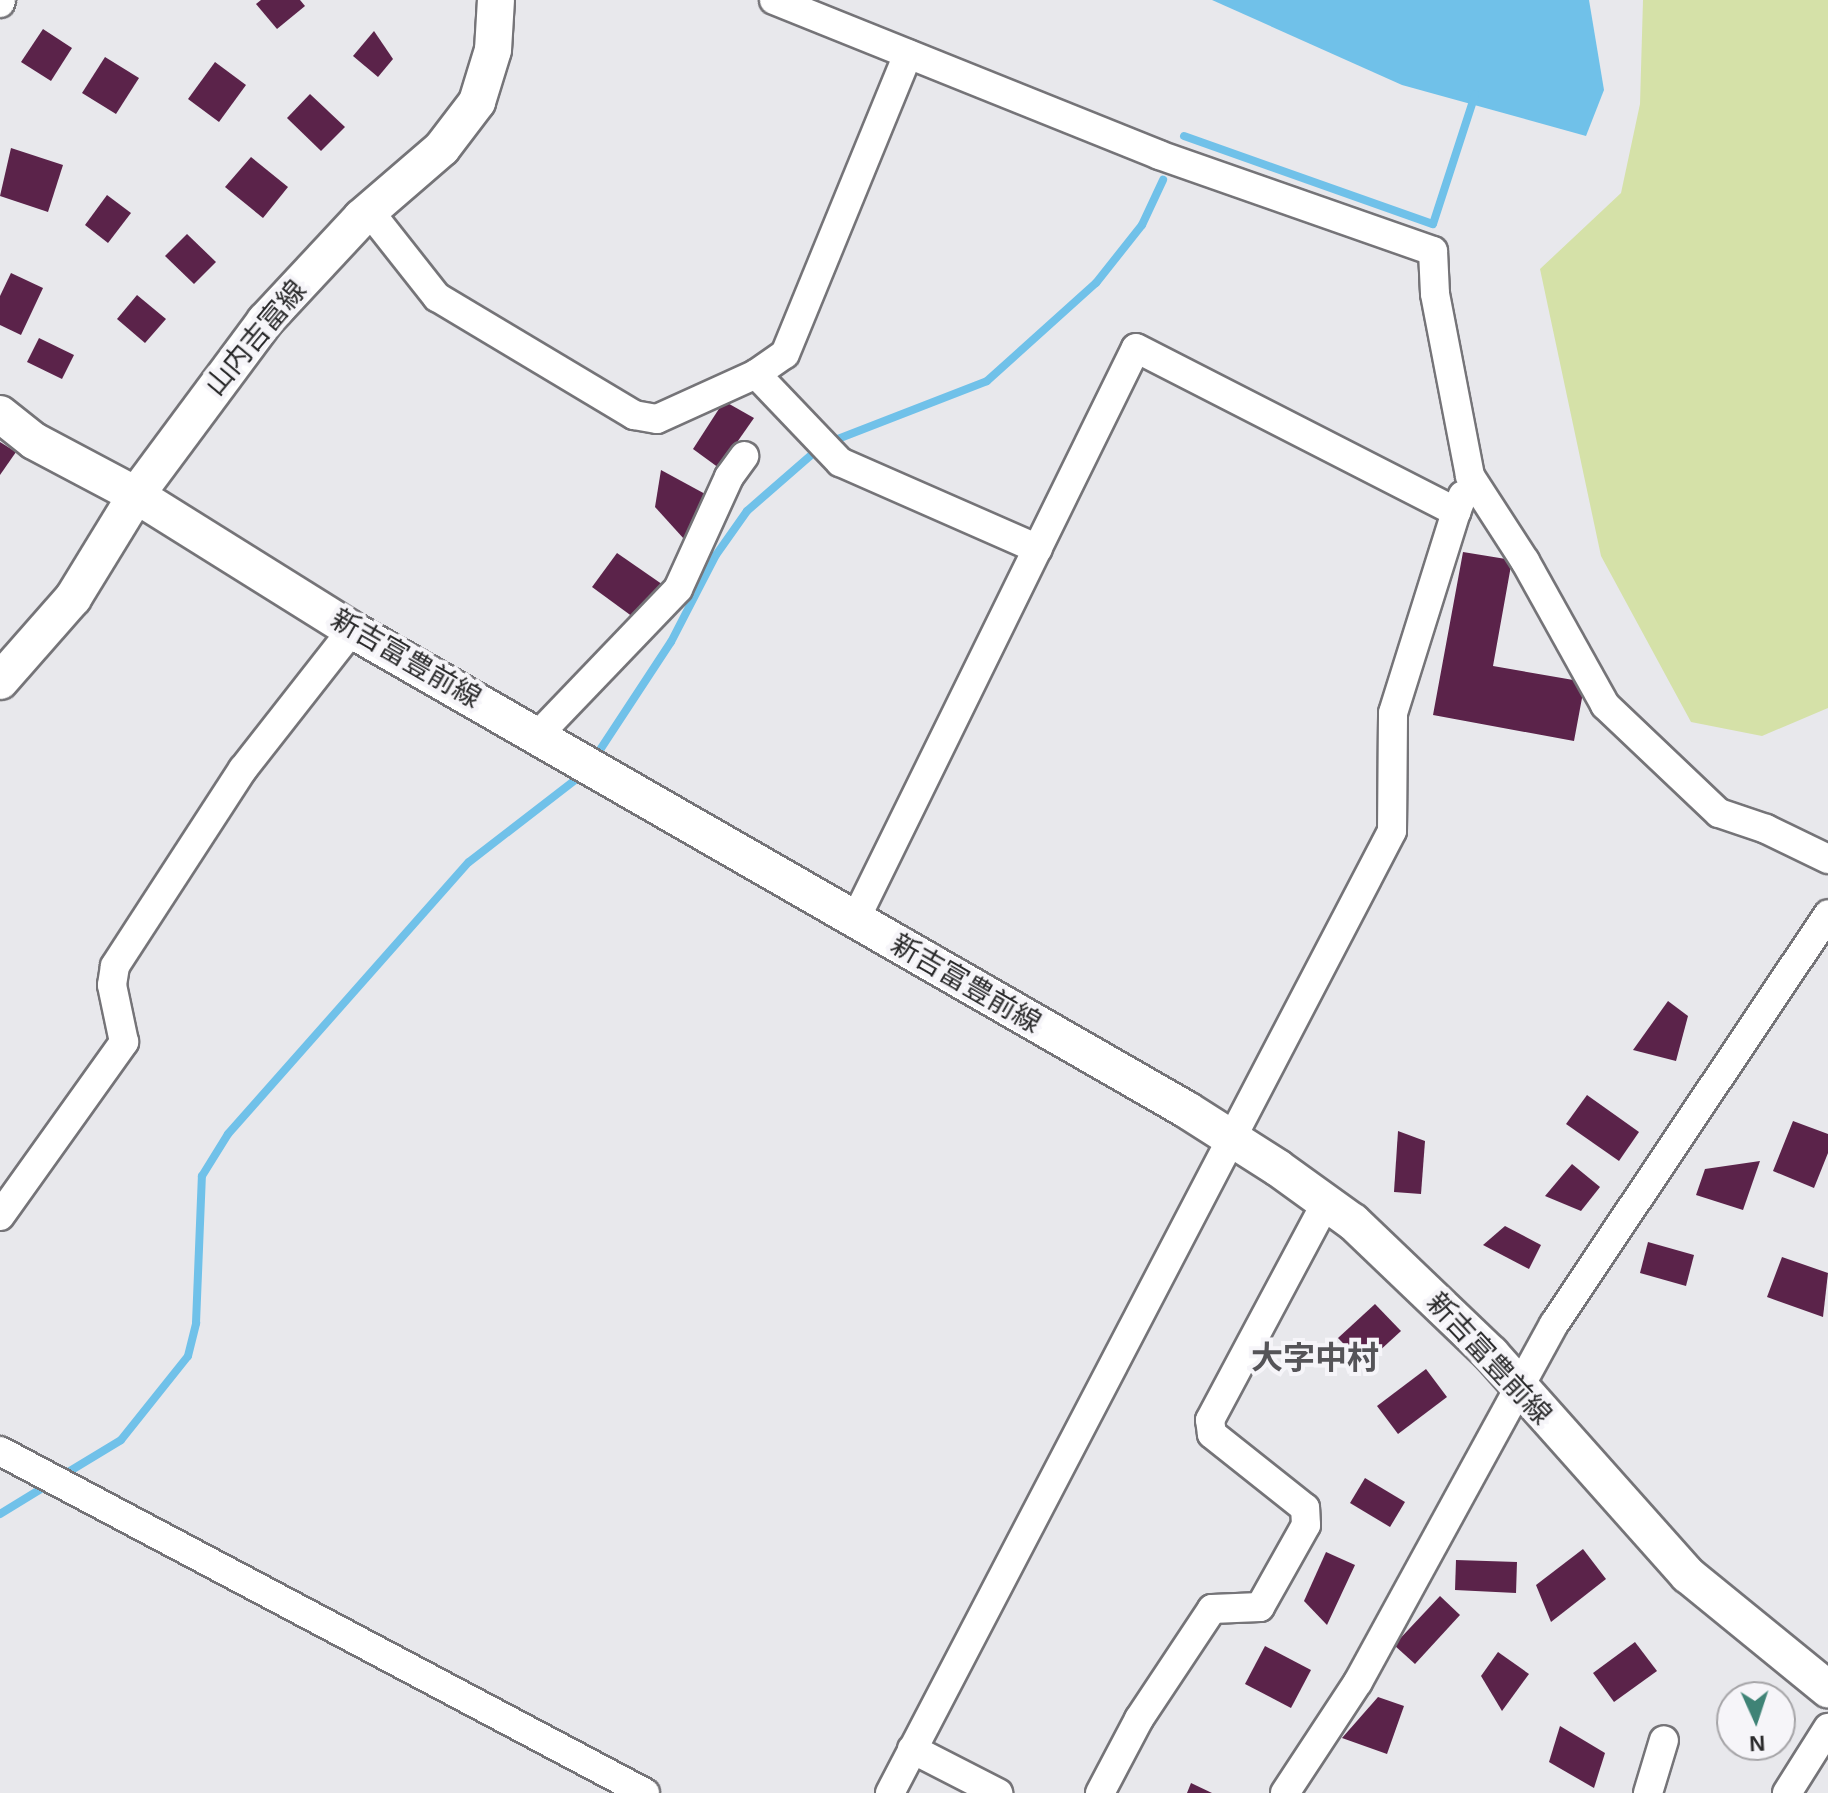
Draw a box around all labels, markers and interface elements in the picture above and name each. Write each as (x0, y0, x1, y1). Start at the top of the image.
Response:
street label: 山内吉富線 (198, 274, 314, 402)
street label: 新吉富豊前線 (325, 602, 487, 716)
street label: 新吉富豊前線 (885, 927, 1047, 1041)
street label: 新吉富豊前線 (1419, 1286, 1559, 1432)
district label: 大字中村 (1251, 1339, 1379, 1377)
north arrow (1716, 1681, 1796, 1761)
text: N (1749, 1731, 1766, 1756)

